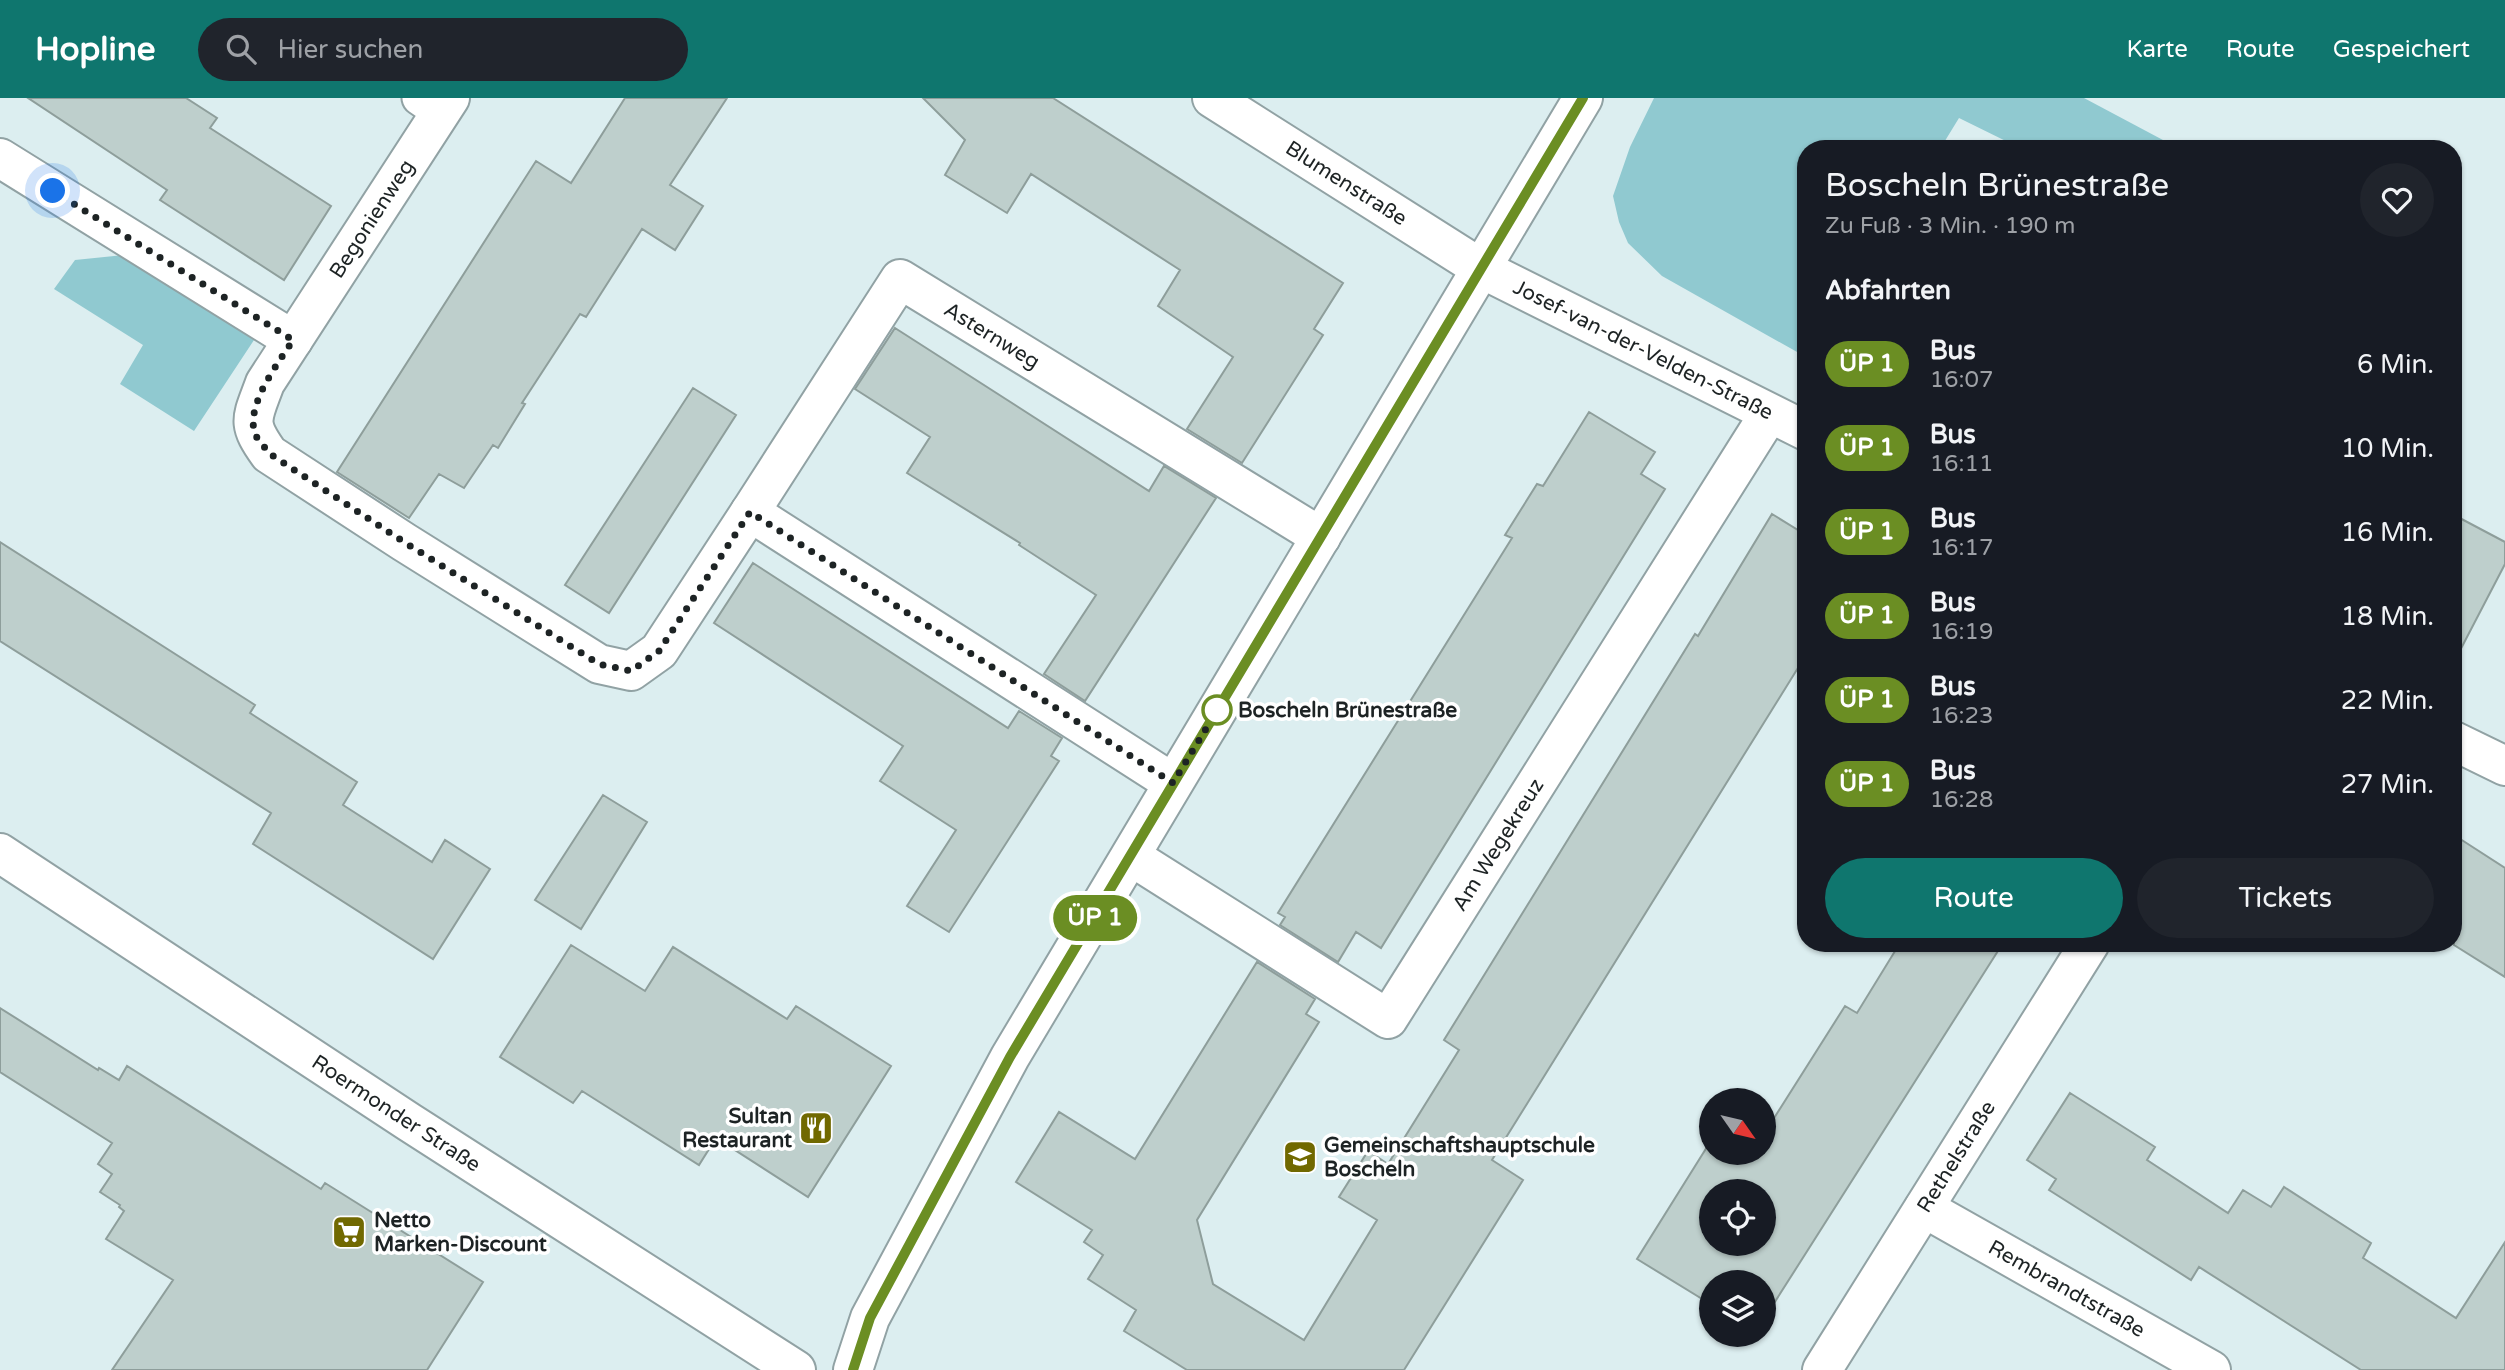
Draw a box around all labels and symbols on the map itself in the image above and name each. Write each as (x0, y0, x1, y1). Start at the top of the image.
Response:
street label: Blumenstraße (1281, 135, 1412, 231)
street label: Begonienweg (324, 155, 420, 283)
your location (35, 173, 70, 208)
street label: Josef-van-der-Velden-Straße (1509, 274, 1778, 425)
street label: Asternweg (940, 297, 1044, 374)
marker: Boscheln Brünestraße (1202, 695, 1232, 725)
place label: Boscheln Brünestraße (1238, 698, 1457, 723)
street label: Am Wegekreuz (1447, 774, 1549, 916)
line badge: ÜP 1 (1046, 895, 1144, 941)
street label: Roermonder Straße (307, 1049, 485, 1177)
north arrow (1699, 1088, 1776, 1166)
street label: Rethelstraße (1912, 1096, 2000, 1217)
place label: Sultan Restaurant (682, 1104, 792, 1153)
restaurant icon: Sultan Restaurant (797, 1109, 835, 1147)
place label: Gemeinschaftshauptschule Boscheln (1324, 1133, 1595, 1182)
school or university icon: Gemeinschaftshauptschule Boscheln (1281, 1138, 1319, 1176)
place label: Netto Marken-Discount (374, 1208, 547, 1257)
supermarket icon: Netto Marken-Discount (330, 1213, 368, 1251)
street label: Rembrandtstraße (1984, 1234, 2150, 1343)

